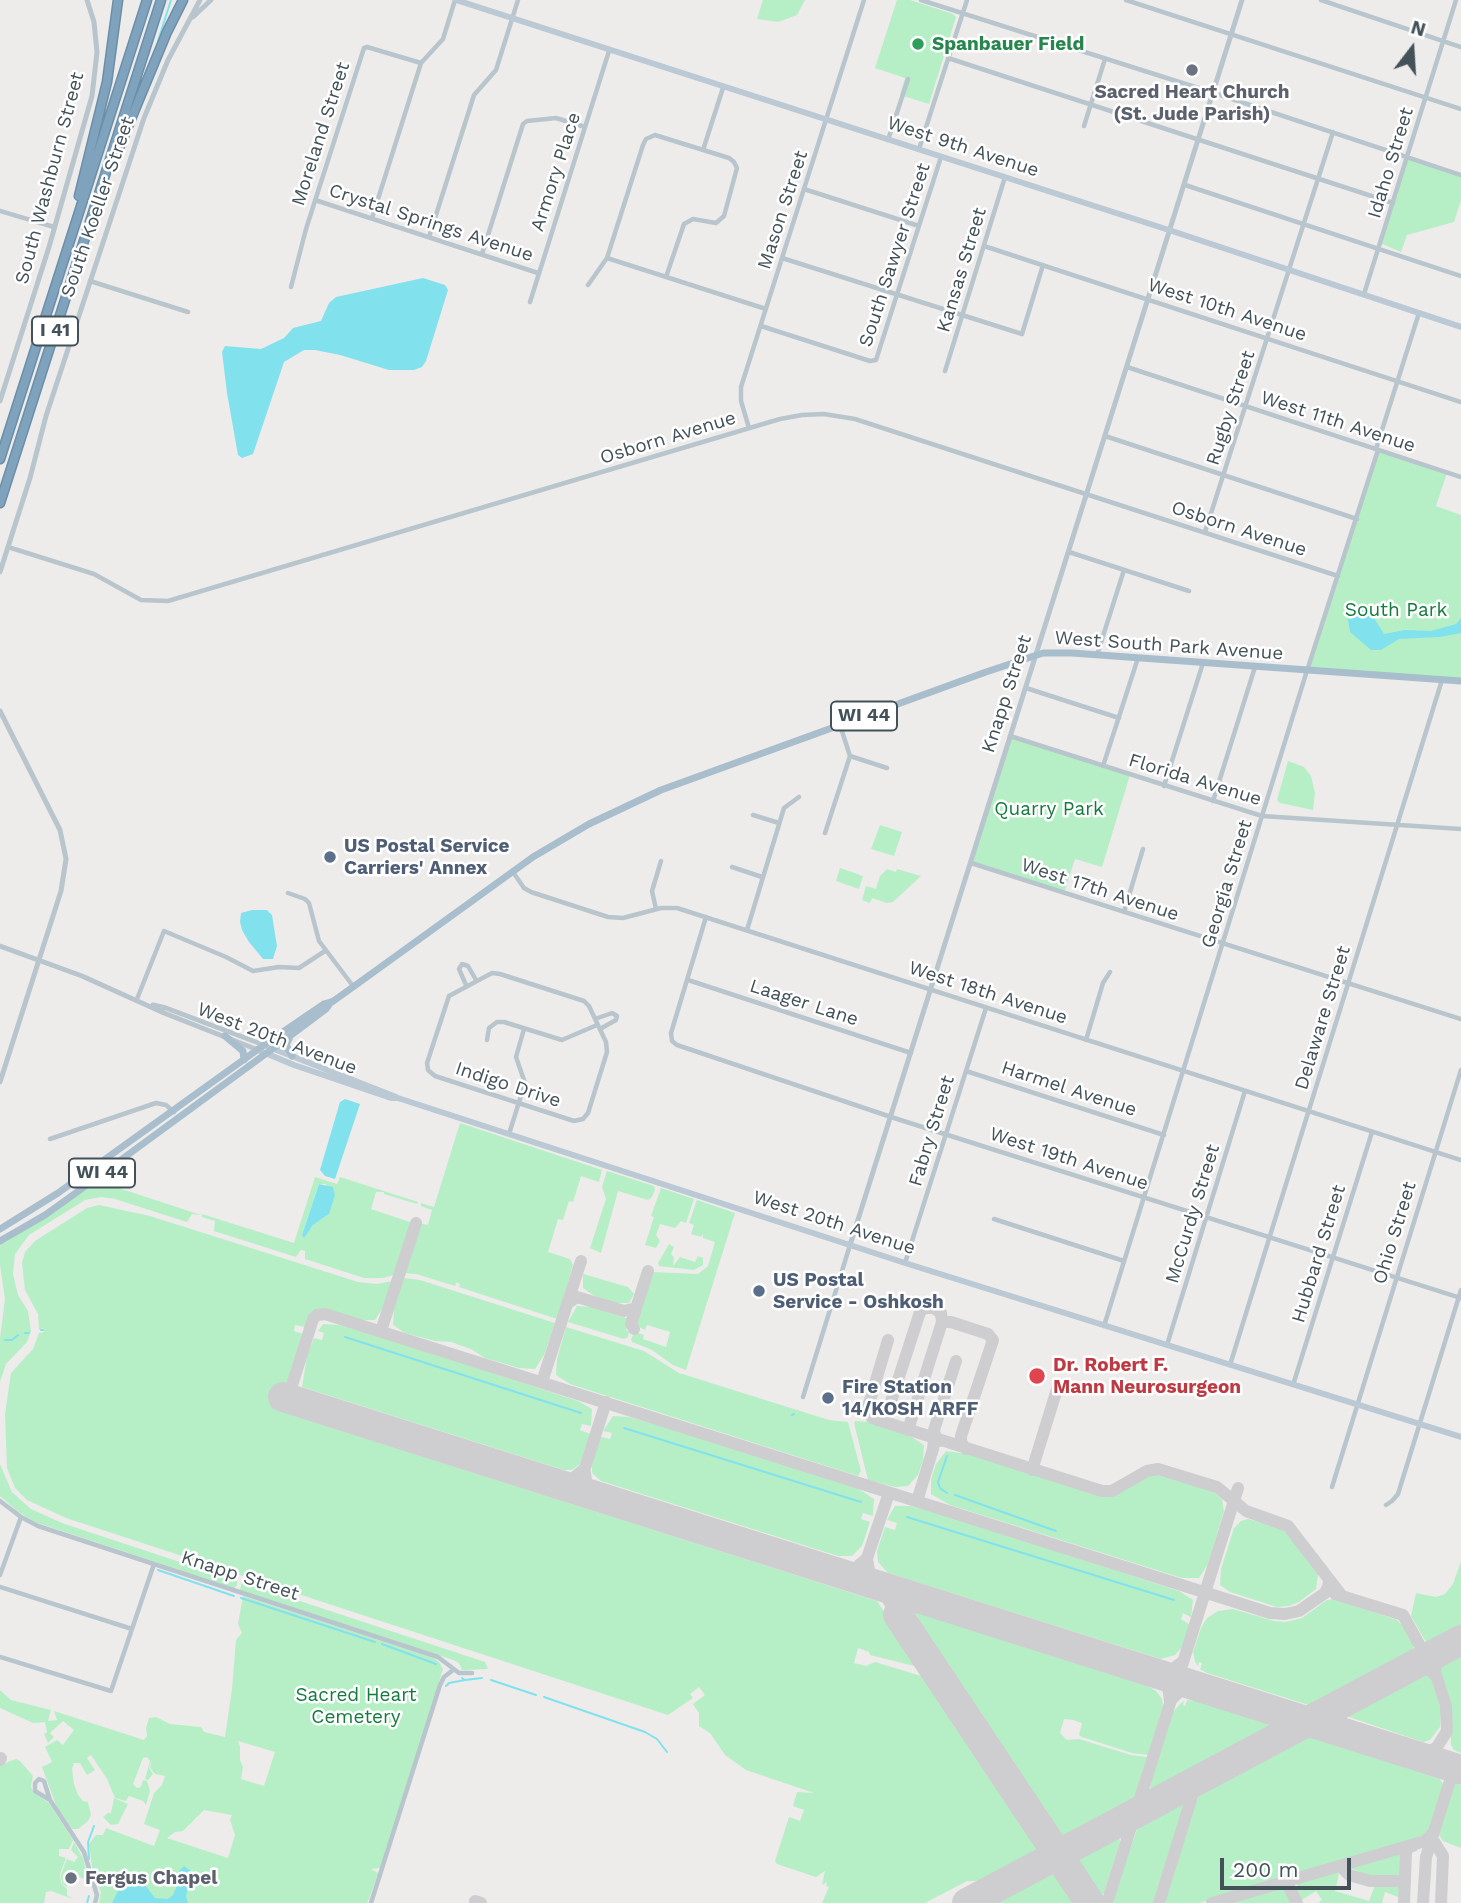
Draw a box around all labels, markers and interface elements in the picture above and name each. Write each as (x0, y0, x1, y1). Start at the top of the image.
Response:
north arrow (1377, 14, 1447, 84)
text: N (1408, 15, 1428, 41)
place label: Spanbauer Field (932, 33, 1084, 55)
marker: Spanbauer Field (910, 36, 926, 52)
street label: Moreland Street (287, 59, 355, 209)
marker: Sacred Heart Church (St. Jude Parish) (1184, 62, 1200, 78)
street label: South Washburn Street (11, 70, 89, 286)
place label: Sacred Heart Church (St. Jude Parish) (1094, 81, 1290, 125)
street label: Idaho Street (1363, 105, 1419, 221)
street label: Armory Place (526, 110, 586, 234)
street label: West 9th Avenue (884, 112, 1042, 182)
street label: South Koeller Street (56, 114, 140, 300)
street label: Mason Street (753, 148, 813, 272)
street label: South Sawyer Street (854, 160, 936, 350)
street label: Crystal Springs Avenue (326, 179, 536, 267)
street label: Kansas Street (932, 205, 992, 335)
street label: West 10th Avenue (1145, 274, 1309, 346)
road number: I 41 (32, 316, 78, 346)
street label: Rugby Street (1202, 348, 1260, 468)
street label: West 11th Avenue (1258, 386, 1418, 458)
street label: Osborn Avenue (597, 407, 739, 469)
street label: Osborn Avenue (1169, 496, 1309, 562)
park label: South Park (1345, 599, 1447, 621)
street label: West South Park Avenue (1054, 627, 1284, 665)
street label: Knapp Street (977, 632, 1037, 756)
road number: WI 44 (831, 702, 897, 730)
street label: Florida Avenue (1126, 749, 1264, 811)
park label: Quarry Park (994, 798, 1104, 820)
street label: Georgia Street (1197, 817, 1257, 951)
place label: US Postal Service Carriers' Annex (344, 835, 510, 879)
marker: US Postal Service Carriers' Annex (322, 849, 338, 865)
street label: West 17th Avenue (1018, 854, 1182, 926)
street label: Delaware Street (1290, 943, 1356, 1093)
street label: West 18th Avenue (906, 957, 1070, 1029)
street label: Laager Lane (747, 975, 861, 1031)
street label: West 20th Avenue (194, 998, 360, 1080)
street label: Harmel Avenue (998, 1056, 1140, 1122)
street label: Indigo Drive (452, 1057, 564, 1113)
street label: Fabry Street (904, 1073, 960, 1189)
street label: West 19th Avenue (987, 1123, 1151, 1195)
street label: McCurdy Street (1161, 1142, 1225, 1286)
road number: WI 44 (69, 1158, 135, 1188)
street label: Ohio Street (1369, 1179, 1421, 1287)
street label: Hubbard Street (1287, 1182, 1351, 1326)
street label: West 20th Avenue (750, 1186, 918, 1260)
place label: US Postal Service - Oshkosh (773, 1269, 944, 1313)
marker: US Postal Service - Oshkosh (751, 1283, 767, 1299)
place label: Dr. Robert F. Mann Neurosurgeon (1053, 1354, 1241, 1398)
marker: Dr. Robert F. Mann Neurosurgeon (1027, 1366, 1047, 1386)
place label: Fire Station 14/KOSH ARFF (842, 1376, 978, 1420)
marker: Fire Station 14/KOSH ARFF (820, 1390, 836, 1406)
street label: Knapp Street (178, 1546, 302, 1606)
park label: Sacred Heart Cemetery (296, 1684, 416, 1728)
scale bar (1223, 1843, 1354, 1887)
text: 200 m (1233, 1857, 1299, 1882)
place label: Fergus Chapel (85, 1867, 217, 1889)
marker: Fergus Chapel (63, 1870, 79, 1886)

